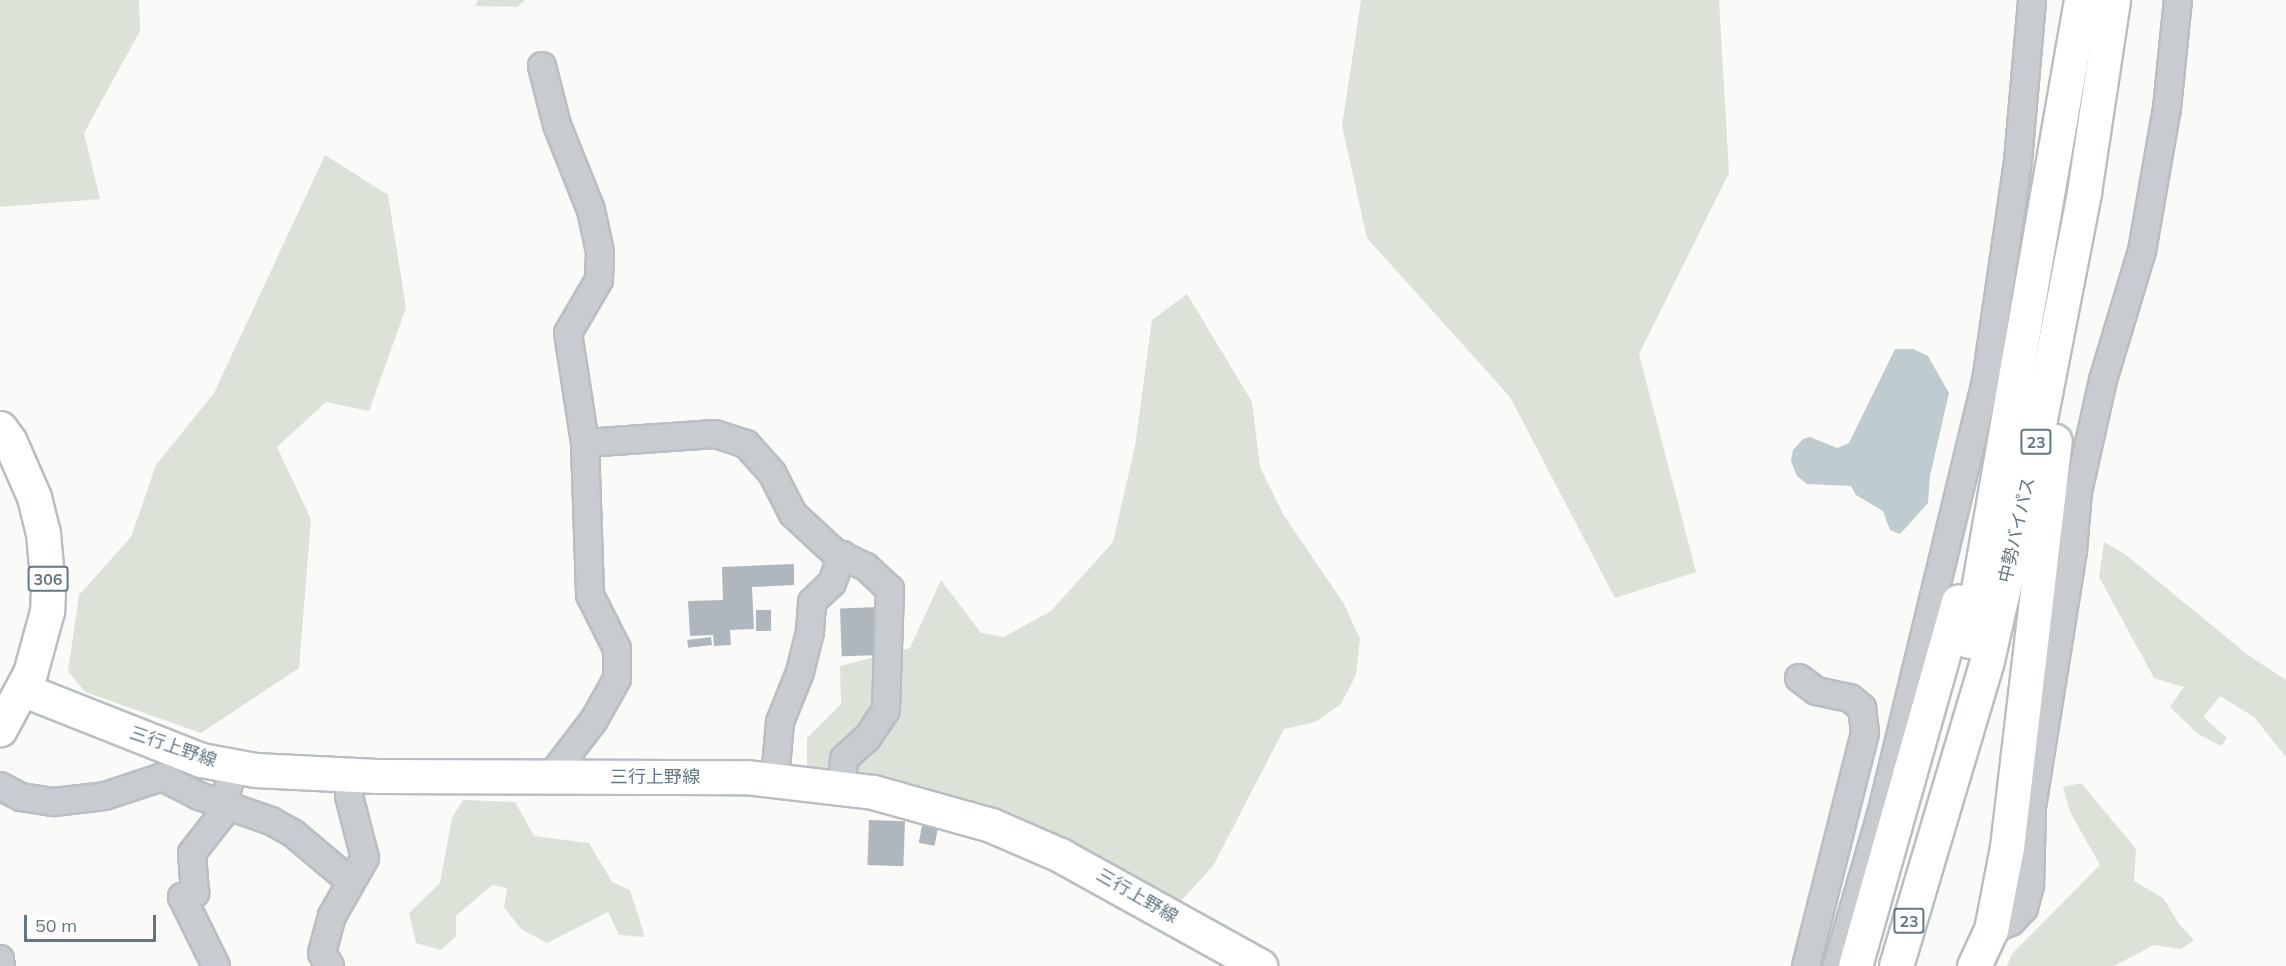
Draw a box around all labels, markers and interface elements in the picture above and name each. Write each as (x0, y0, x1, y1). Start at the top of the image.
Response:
road number: 23 (2020, 429, 2052, 455)
street label: 中勢バイパス (1994, 475, 2040, 585)
road number: 306 (27, 566, 69, 592)
street label: 三行上野線 (127, 722, 219, 772)
street label: 三行上野線 (610, 766, 700, 788)
street label: 三行上野線 (1093, 864, 1181, 928)
scale bar (27, 903, 159, 941)
road number: 23 (1892, 908, 1926, 934)
text: 50 m (35, 914, 77, 937)

